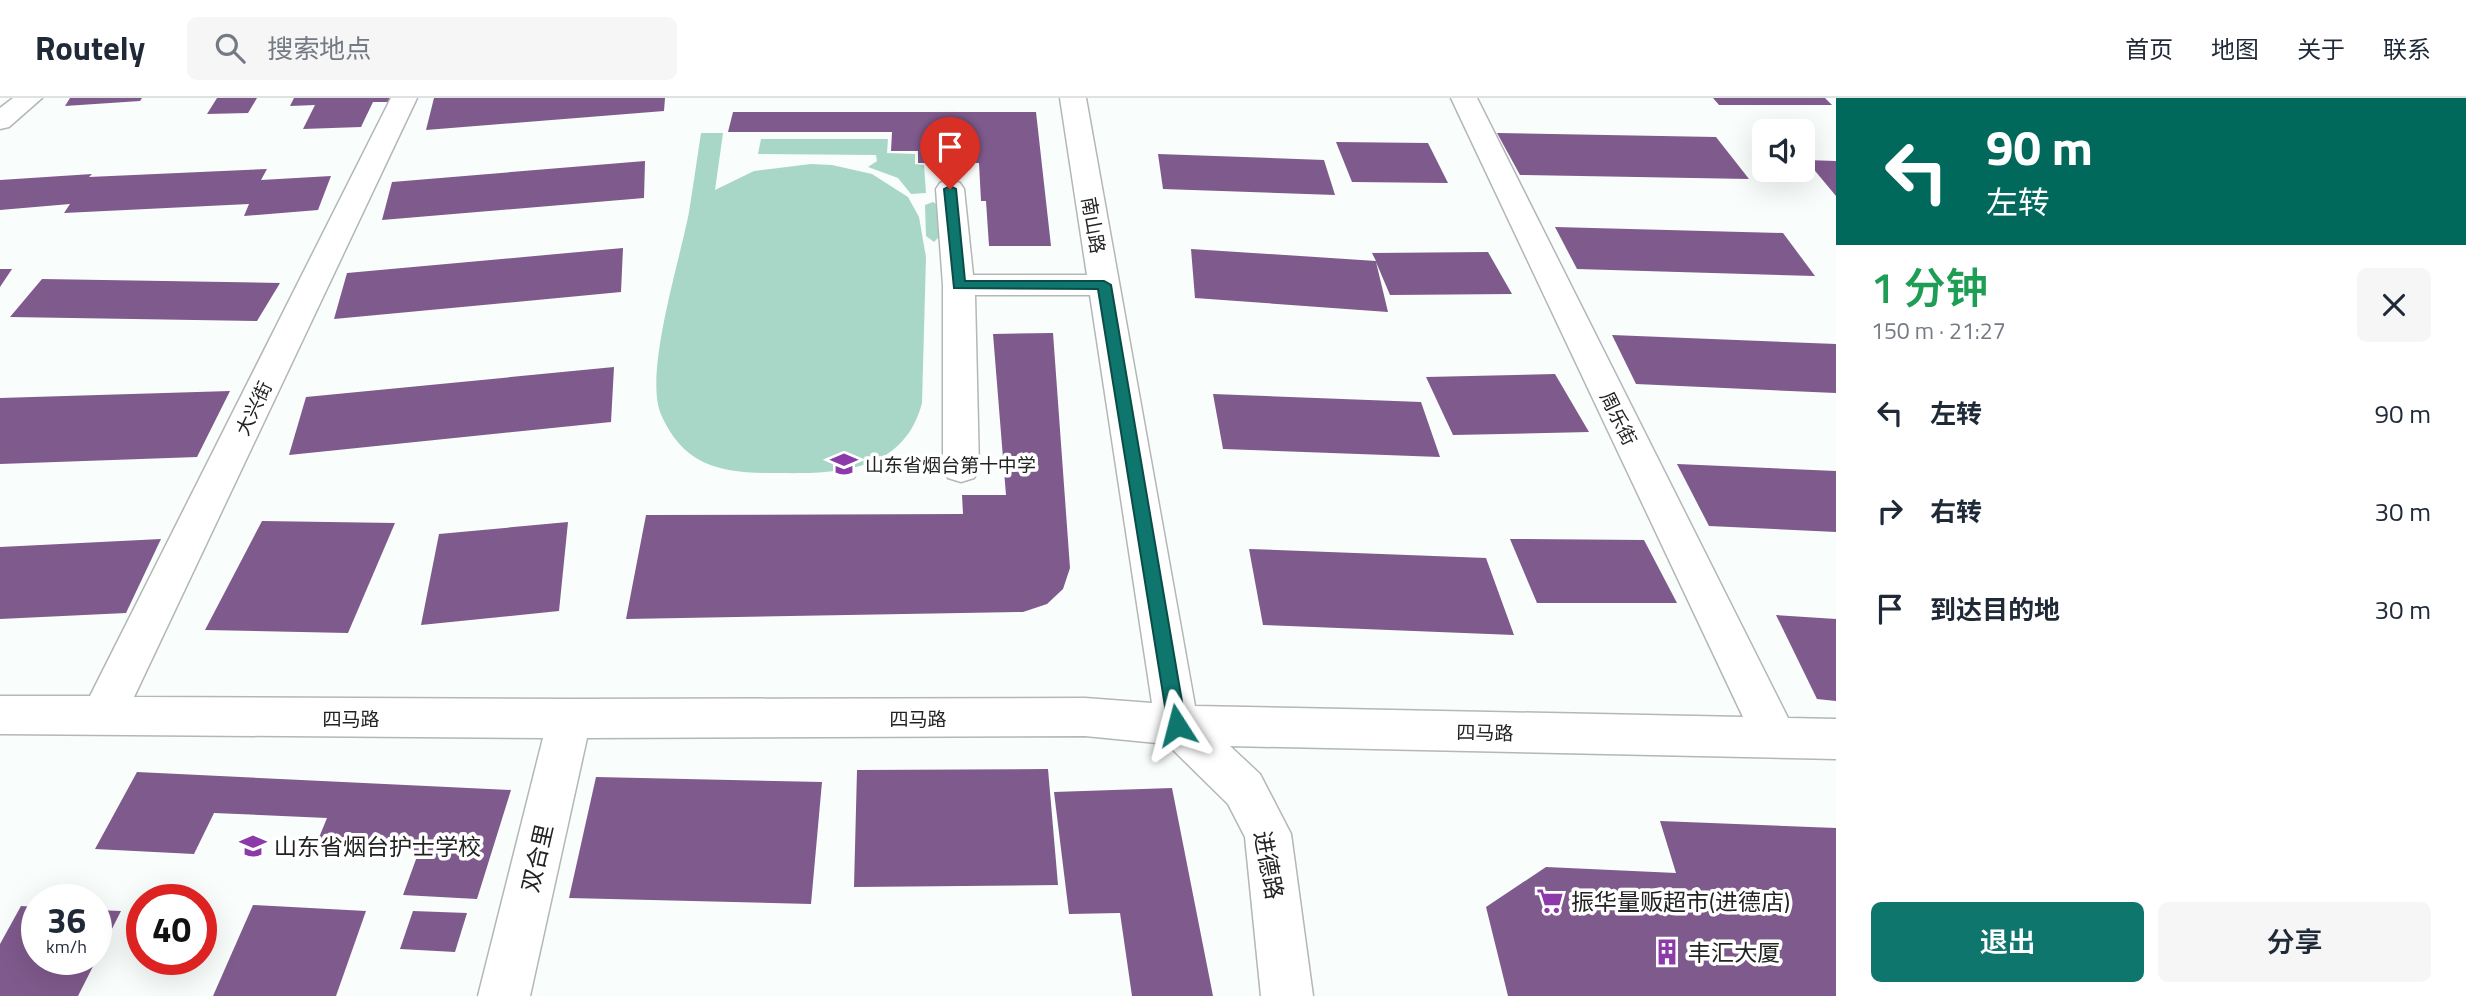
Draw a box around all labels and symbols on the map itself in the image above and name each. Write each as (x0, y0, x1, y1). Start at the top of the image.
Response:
pin (920, 117, 980, 189)
street label: 南山路 (1075, 194, 1113, 256)
street label: 大兴街 (227, 376, 279, 440)
street label: 周乐街 (1593, 386, 1645, 450)
school or university icon: 山东省烟台第十中学 (829, 449, 859, 479)
place label: 山东省烟台第十中学 (865, 450, 1036, 479)
position arrow (1140, 688, 1214, 762)
street label: 四马路 (322, 704, 380, 733)
street label: 四马路 (889, 704, 947, 733)
street label: 四马路 (1456, 717, 1514, 747)
street label: 双合里 (512, 820, 562, 896)
street label: 进德路 (1245, 828, 1293, 902)
place label: 山东省烟台护士学校 (274, 829, 481, 864)
school or university icon: 山东省烟台护士学校 (238, 831, 268, 861)
speed limit sign: 40 (126, 884, 217, 975)
place label: 振华量贩超市(进德店) (1571, 884, 1790, 919)
supermarket icon: 振华量贩超市(进德店) (1535, 886, 1565, 916)
place label: 丰汇大厦 (1688, 935, 1780, 970)
building icon: 丰汇大厦 (1652, 937, 1682, 967)

